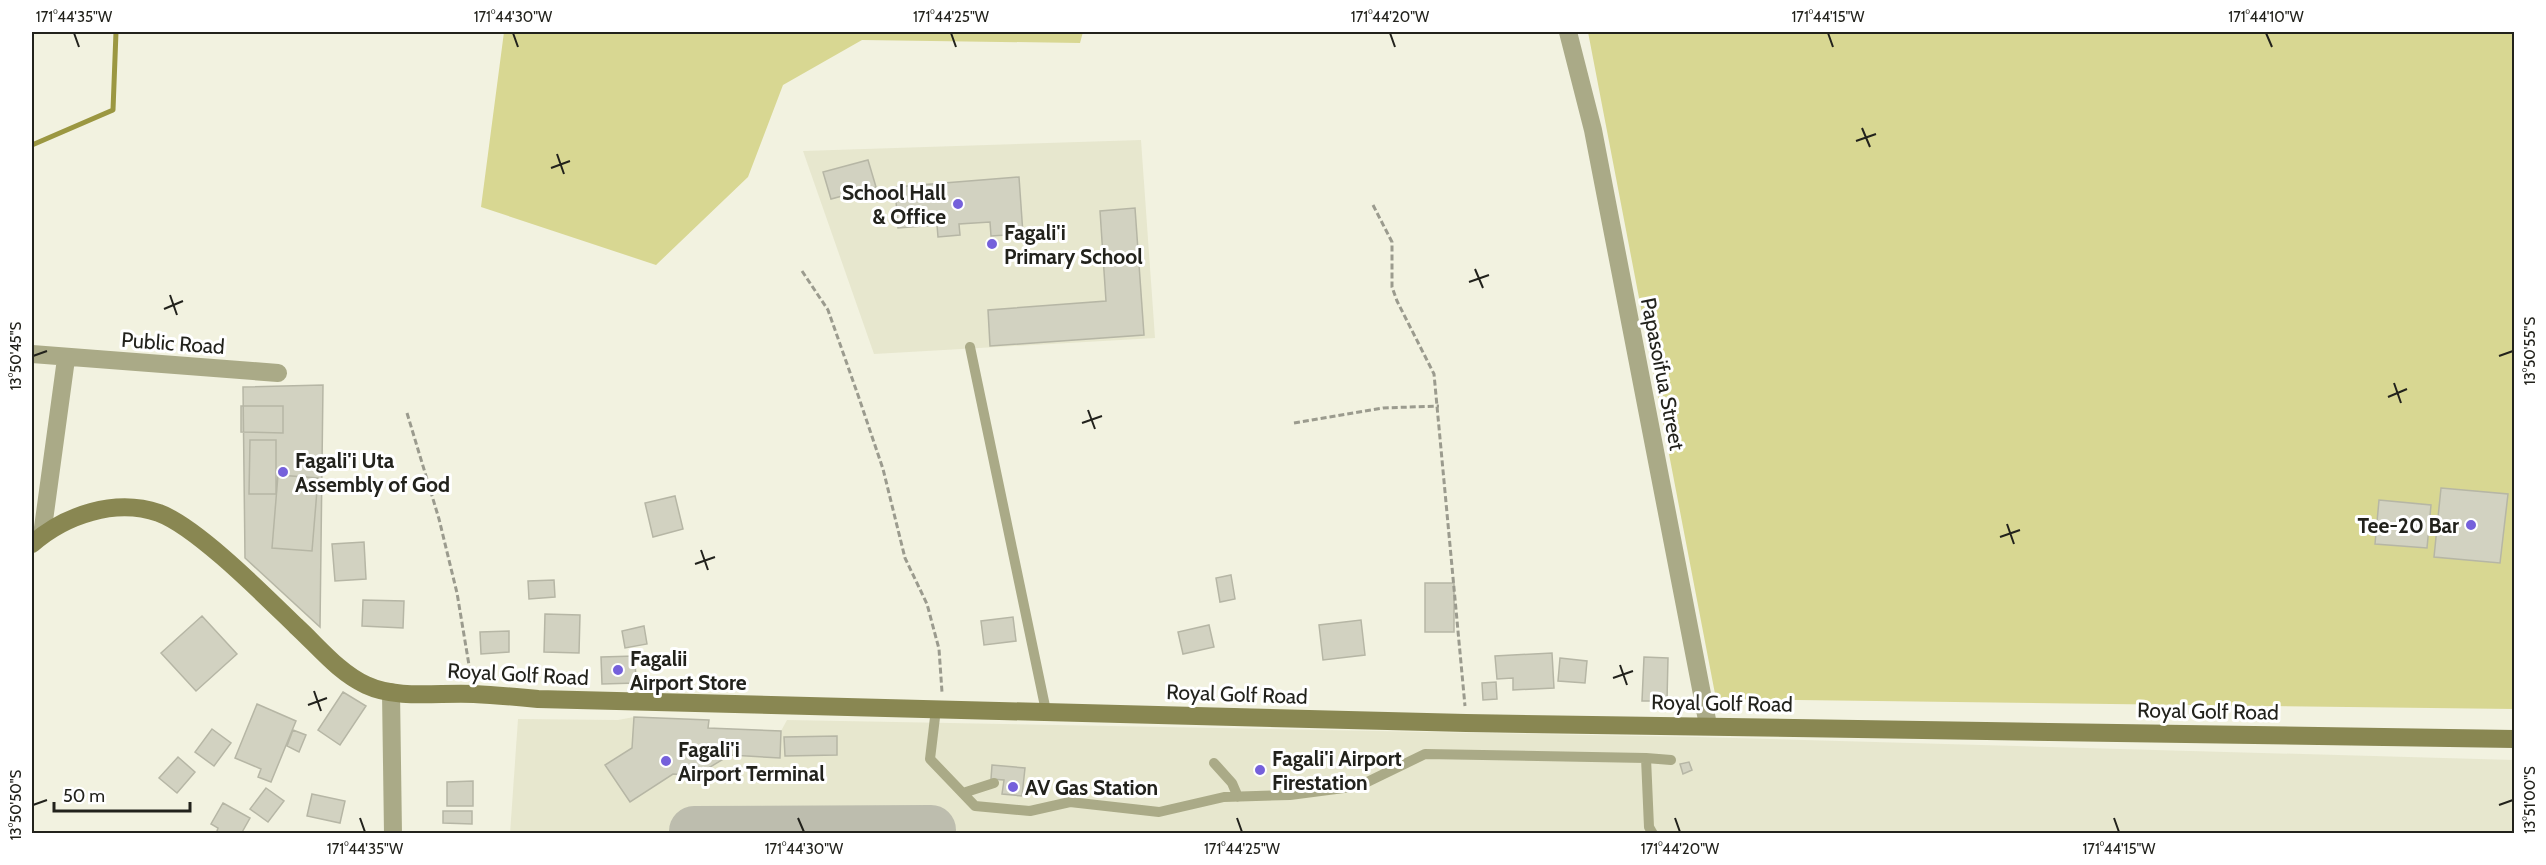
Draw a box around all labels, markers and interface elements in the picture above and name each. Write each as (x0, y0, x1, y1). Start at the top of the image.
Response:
text: 171°44'35"W (36, 8, 113, 26)
text: 171°44'30"W (474, 8, 553, 26)
text: 171°44'25"W (913, 8, 990, 26)
text: 171°44'20"W (1351, 8, 1430, 26)
text: 171°44'15"W (1791, 8, 1865, 26)
text: 171°44'10"W (2228, 8, 2305, 26)
place label: School Hall & Office (842, 180, 946, 229)
marker: School Hall & Office (951, 197, 965, 211)
place label: Fagali'i Primary School (1004, 220, 1143, 269)
marker: Fagali'i Primary School (985, 237, 999, 251)
street label: Papasoifua Street (1636, 296, 1690, 452)
text: 13°50'55"S (2521, 317, 2539, 385)
text: 13°50'45"S (7, 321, 25, 390)
street label: Public Road (120, 327, 226, 359)
place label: Fagali'i Uta Assembly of God (295, 448, 450, 497)
marker: Fagali'i Uta Assembly of God (276, 465, 290, 479)
place label: Tee-20 Bar (2358, 513, 2459, 538)
marker: Tee-20 Bar (2464, 518, 2478, 532)
place label: Fagalii Airport Store (630, 646, 747, 695)
street label: Royal Golf Road (447, 658, 589, 690)
marker: Fagalii Airport Store (611, 663, 625, 677)
street label: Royal Golf Road (1166, 679, 1308, 709)
street label: Royal Golf Road (1651, 689, 1793, 717)
street label: Royal Golf Road (2137, 697, 2279, 725)
place label: Fagali'i Airport Terminal (678, 737, 825, 786)
place label: Fagali'i Airport Firestation (1272, 746, 1402, 795)
marker: Fagali'i Airport Terminal (659, 754, 673, 768)
marker: Fagali'i Airport Firestation (1253, 763, 1267, 777)
text: 13°51'00"S (2521, 766, 2539, 834)
text: 13°50'50"S (7, 769, 25, 840)
scale bar (54, 775, 190, 813)
place label: AV Gas Station (1025, 775, 1158, 800)
marker: AV Gas Station (1006, 780, 1020, 794)
text: 50 m (63, 785, 105, 807)
text: 171°44'35"W (327, 840, 404, 858)
text: 171°44'30"W (765, 840, 844, 858)
text: 171°44'25"W (1204, 840, 1281, 858)
text: 171°44'20"W (1641, 840, 1720, 858)
text: 171°44'15"W (2082, 840, 2156, 858)

